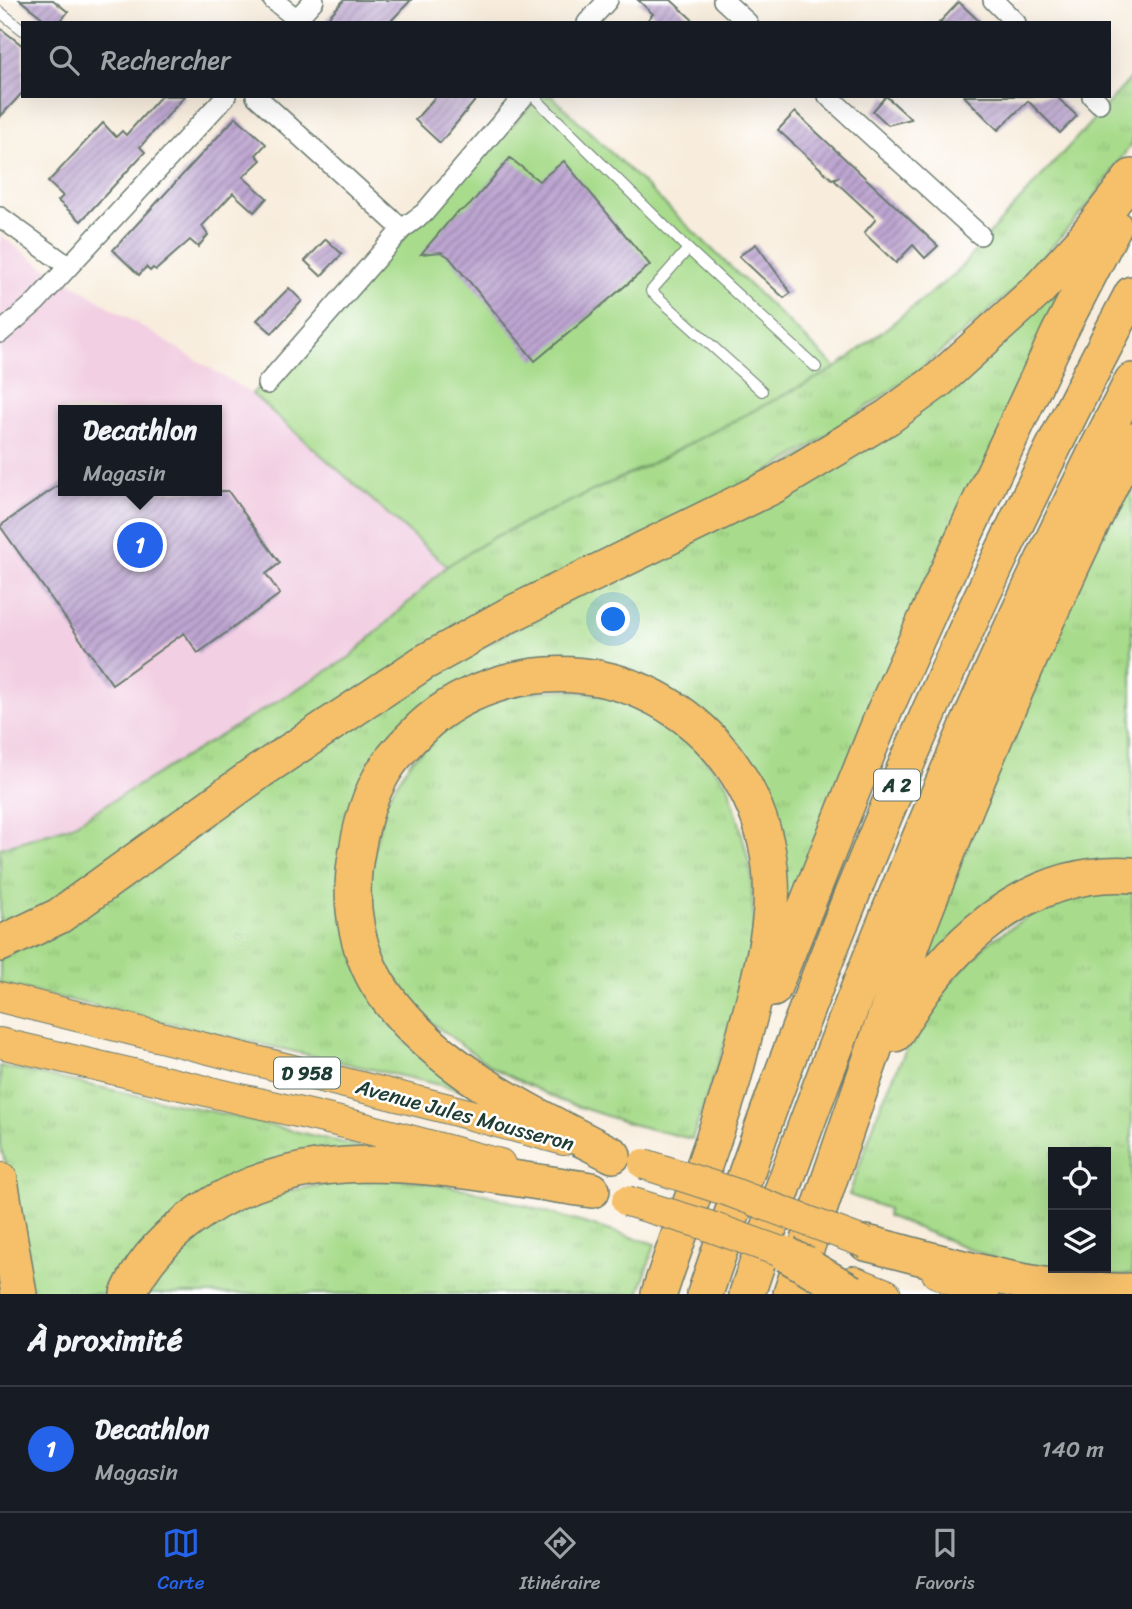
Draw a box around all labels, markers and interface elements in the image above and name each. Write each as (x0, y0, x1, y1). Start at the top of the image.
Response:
search box (21, 21, 1111, 98)
text: Rechercher (101, 37, 231, 83)
icon: search (45, 41, 83, 79)
popup (58, 405, 222, 496)
text: Decathlon (83, 407, 197, 453)
text: Magasin (83, 453, 166, 494)
pin: 1 (117, 519, 163, 571)
your location (596, 602, 630, 636)
road number: A 2 (874, 770, 920, 800)
road number: D 958 (274, 1058, 340, 1088)
street label: Avenue Jules Mousseron (351, 1067, 578, 1162)
map controls (1048, 1147, 1111, 1273)
button: locate (1048, 1147, 1111, 1210)
button: layers (1048, 1210, 1111, 1273)
text: À proximité (28, 1313, 182, 1367)
text: Decathlon (95, 1406, 209, 1452)
text: 1 (46, 1429, 56, 1470)
text: 140 m (1042, 1429, 1104, 1470)
text: Magasin (95, 1452, 178, 1493)
tab: Carte (157, 1524, 205, 1599)
tab: Itinéraire (519, 1524, 601, 1599)
tab: Favoris (915, 1524, 975, 1599)

